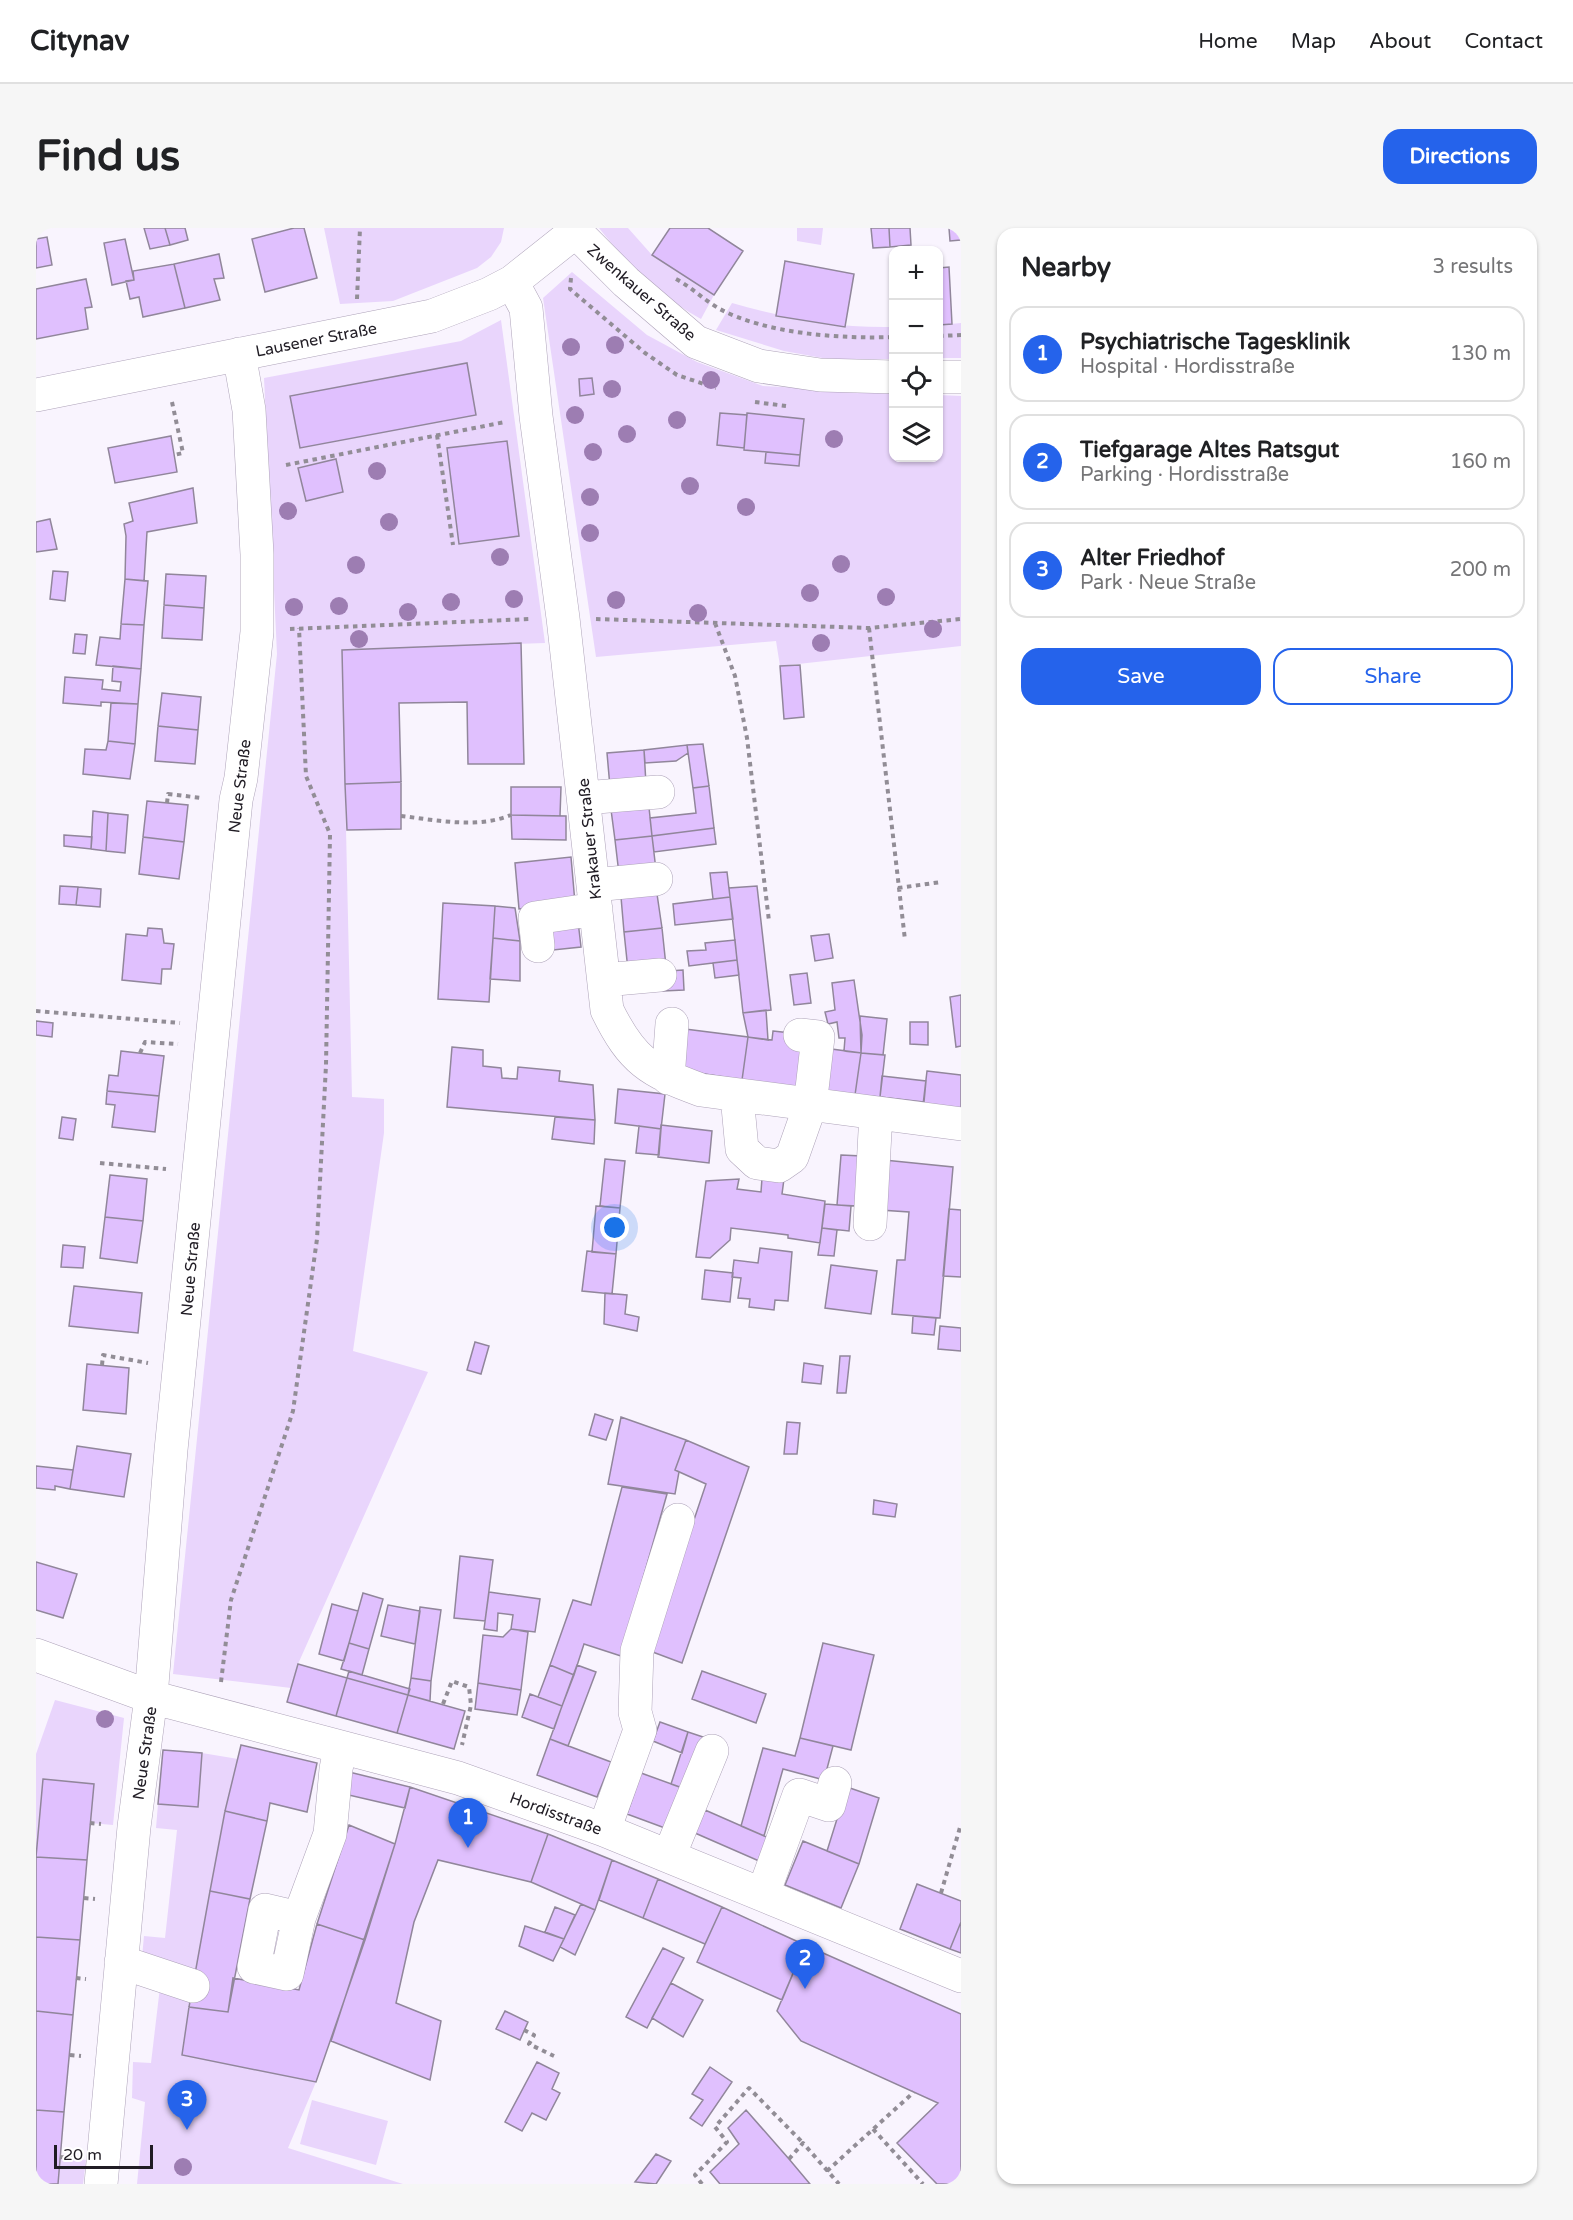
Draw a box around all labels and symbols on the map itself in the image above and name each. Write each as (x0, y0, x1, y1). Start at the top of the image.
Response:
street label: Zwenkauer Straße (583, 240, 700, 345)
street label: Lausener Straße (254, 318, 379, 362)
street label: Neue Straße (224, 738, 256, 834)
street label: Krakauer Straße (574, 777, 606, 901)
your location (600, 1213, 629, 1242)
street label: Neue Straße (177, 1221, 205, 1317)
street label: Neue Straße (129, 1705, 161, 1801)
street label: Hordisstraße (507, 1788, 605, 1840)
pin: 1 (448, 1798, 488, 1848)
pin: 2 (786, 1940, 824, 1989)
pin: 3 (168, 2080, 206, 2130)
scale bar (54, 2142, 153, 2170)

